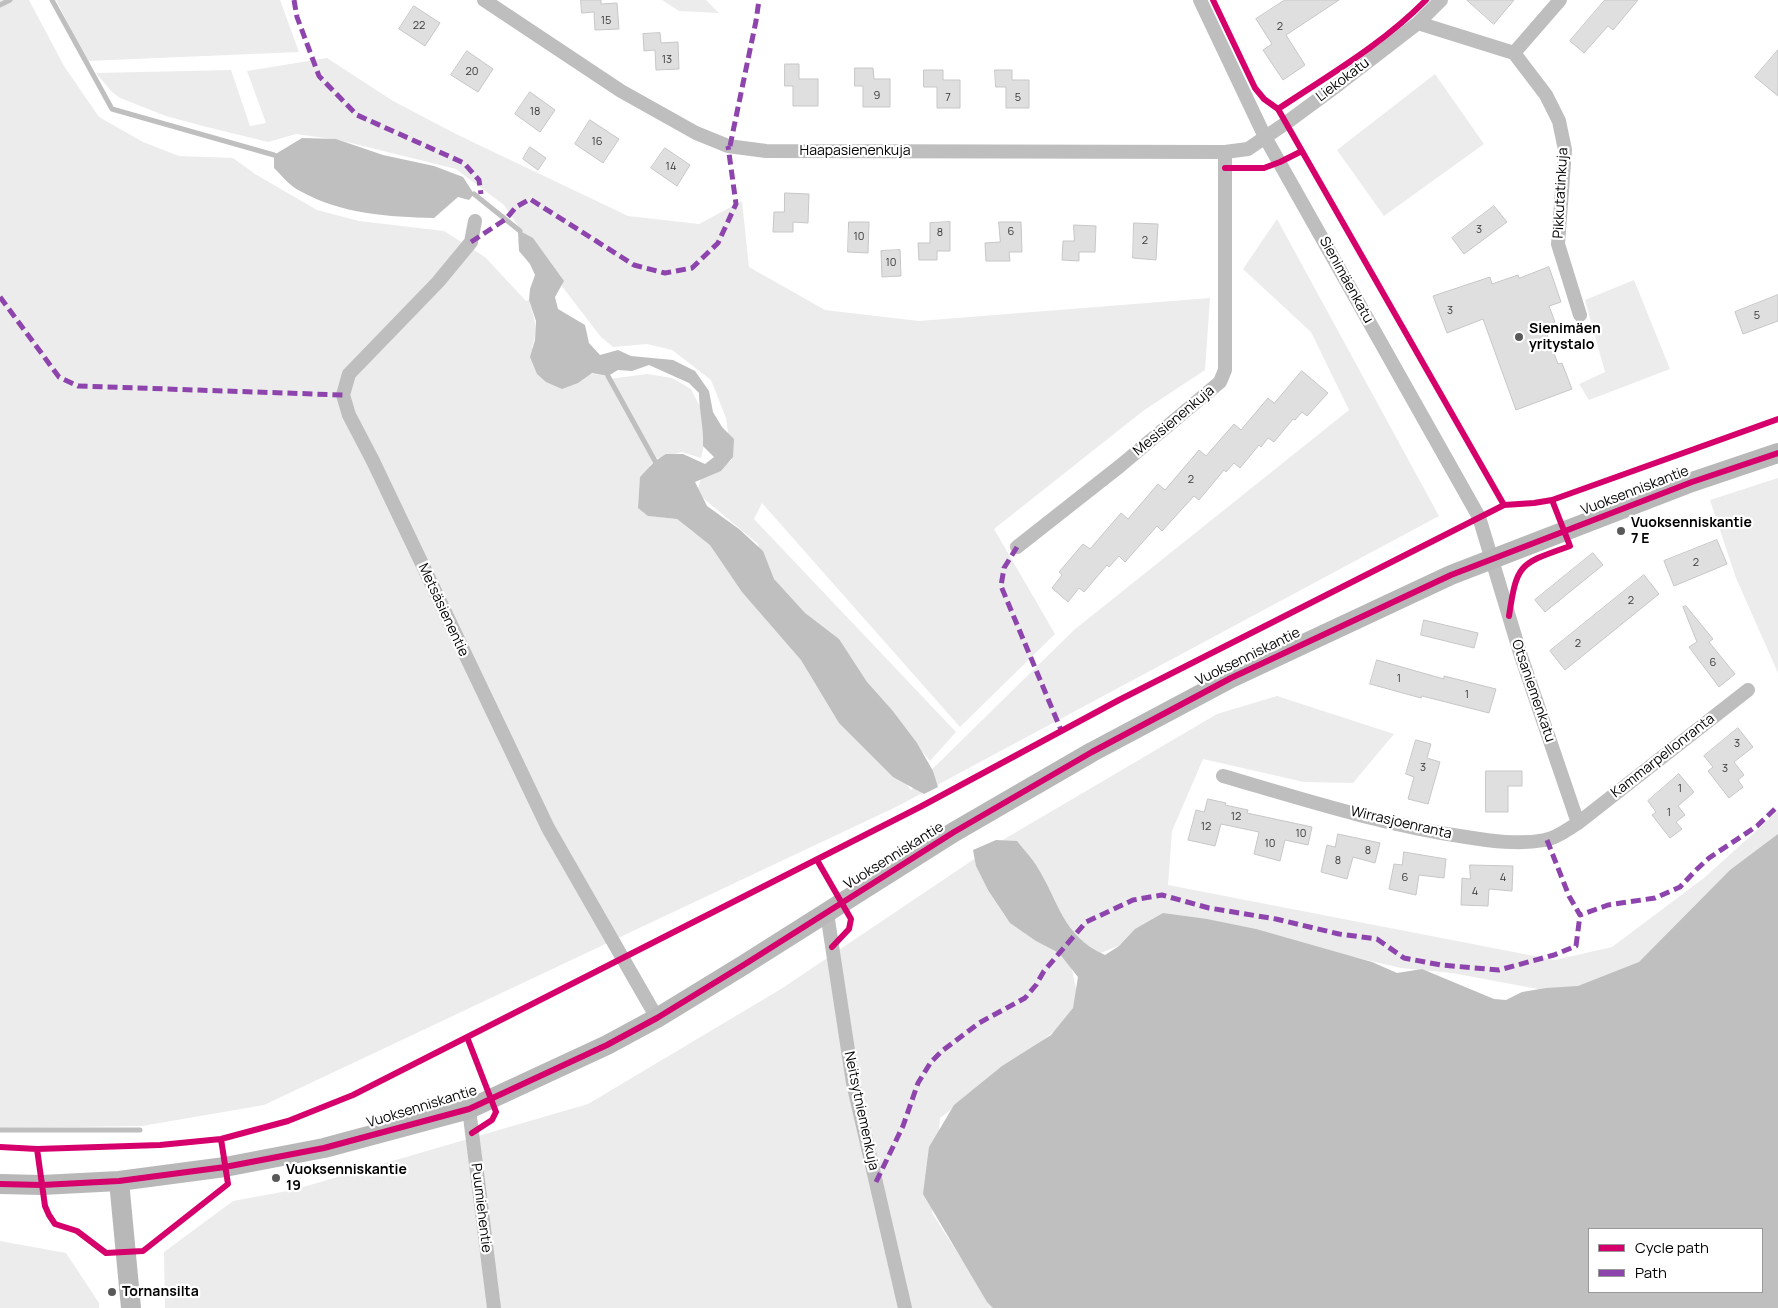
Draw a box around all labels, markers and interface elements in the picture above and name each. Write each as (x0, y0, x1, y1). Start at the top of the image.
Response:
house number: 15 (601, 14, 611, 28)
house number: 22 (413, 19, 425, 33)
house number: 2 (1277, 20, 1283, 34)
house number: 13 (662, 53, 672, 67)
street label: Liekokatu (1313, 55, 1373, 105)
house number: 20 (466, 65, 478, 79)
house number: 9 (874, 89, 880, 103)
house number: 7 (945, 91, 951, 105)
house number: 5 (1015, 91, 1021, 105)
house number: 18 (530, 105, 540, 119)
house number: 16 (591, 135, 603, 149)
street label: Haapasienenkuja (800, 143, 910, 159)
street label: Pikkutatinkuja (1550, 147, 1572, 239)
house number: 14 (666, 160, 676, 174)
house number: 3 (1476, 223, 1482, 237)
house number: 6 (1008, 225, 1014, 239)
house number: 8 (937, 226, 943, 240)
house number: 10 (854, 230, 864, 244)
house number: 2 (1142, 234, 1148, 248)
street label: Sienimäenkatu (1315, 234, 1377, 326)
house number: 10 (886, 256, 896, 270)
house number: 3 (1447, 304, 1453, 318)
house number: 5 (1754, 309, 1760, 323)
place label: Sienimäen yritystalo (1529, 321, 1601, 354)
marker: Sienimäen yritystalo (1513, 331, 1525, 343)
street label: Mesisienenkuja (1130, 382, 1218, 460)
street label: Vuoksenniskantie (1579, 463, 1691, 519)
house number: 2 (1188, 473, 1194, 487)
place label: Vuoksenniskantie 7 E (1631, 515, 1752, 548)
marker: Vuoksenniskantie 7 E (1615, 525, 1627, 537)
house number: 2 (1693, 556, 1699, 570)
street label: Metsäsienentie (414, 561, 472, 659)
house number: 2 (1628, 594, 1634, 608)
street label: Vuoksenniskantie (1193, 624, 1303, 690)
house number: 2 (1575, 637, 1581, 651)
street label: Otsaniemenkatu (1508, 638, 1558, 744)
house number: 6 (1710, 656, 1716, 670)
house number: 1 (1397, 672, 1401, 686)
house number: 1 (1465, 688, 1469, 702)
street label: Kammarpellonranta (1608, 710, 1718, 802)
house number: 3 (1734, 737, 1740, 751)
house number: 3 (1420, 761, 1426, 775)
house number: 3 (1722, 762, 1728, 776)
house number: 1 (1678, 782, 1682, 796)
street label: Wirrasjoenranta (1349, 803, 1453, 843)
house number: 1 (1667, 806, 1671, 820)
house number: 12 (1231, 810, 1241, 824)
street label: Vuoksenniskantie (841, 819, 947, 893)
house number: 12 (1201, 820, 1211, 834)
house number: 10 (1296, 827, 1306, 841)
house number: 10 (1265, 837, 1275, 851)
house number: 8 (1365, 844, 1371, 858)
house number: 8 (1335, 854, 1341, 868)
house number: 6 (1402, 871, 1408, 885)
house number: 4 (1500, 871, 1506, 885)
house number: 4 (1472, 885, 1478, 899)
street label: Neitsytniemenkuja (840, 1050, 882, 1172)
street label: Vuoksenniskantie (365, 1082, 479, 1132)
place label: Vuoksenniskantie 19 (286, 1162, 407, 1194)
street label: Puumiehentie (467, 1162, 495, 1254)
marker: Vuoksenniskantie 19 (270, 1172, 282, 1184)
legend (1588, 1228, 1763, 1293)
text: Cycle path (1635, 1237, 1709, 1258)
text: Path (1635, 1262, 1667, 1283)
place label: Tornansilta (122, 1284, 199, 1300)
marker: Tornansilta (106, 1286, 118, 1298)

